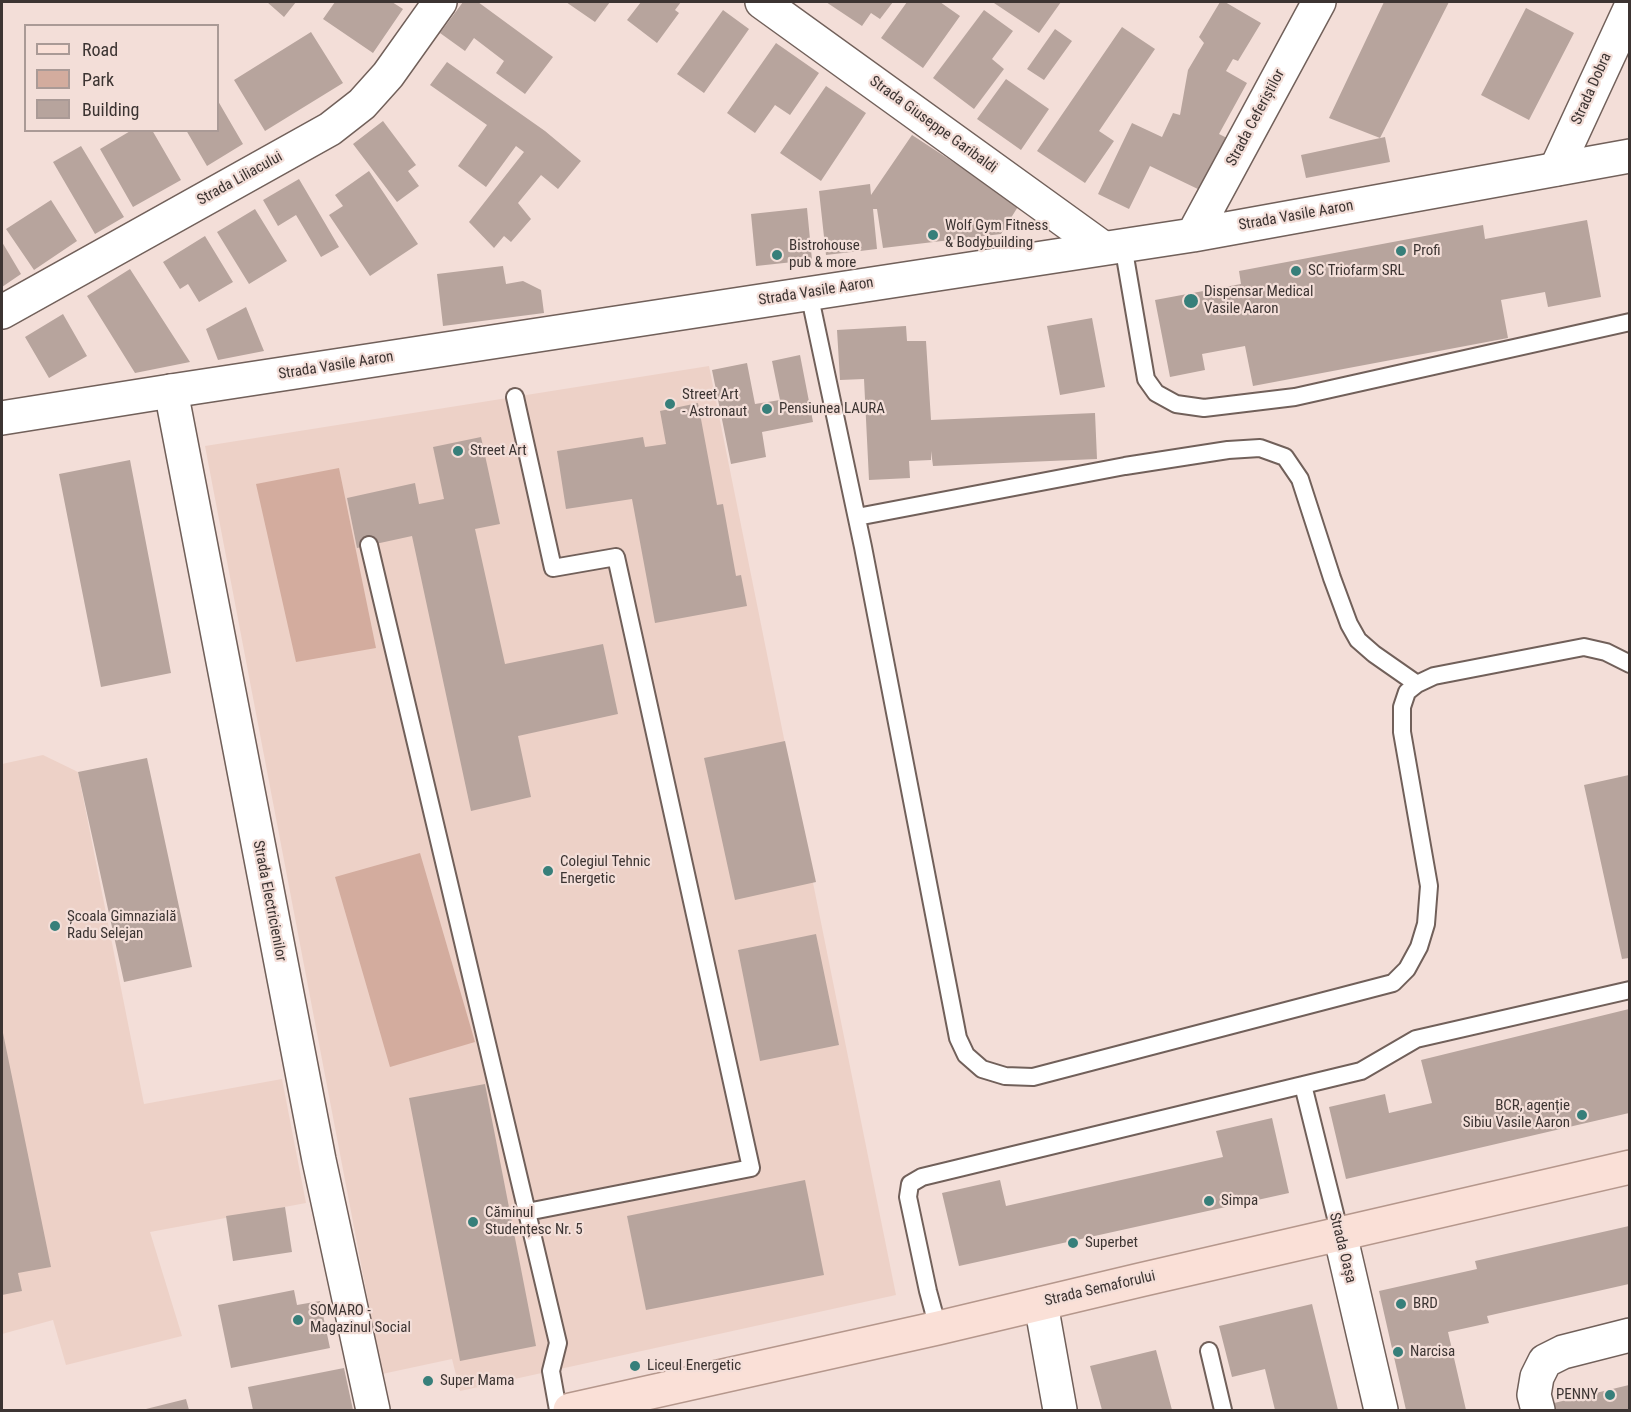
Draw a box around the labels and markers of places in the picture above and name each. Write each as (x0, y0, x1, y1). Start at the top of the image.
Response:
place label: Wolf Gym Fitness & Bodybuilding (945, 217, 1048, 252)
marker: Wolf Gym Fitness & Bodybuilding (926, 228, 940, 242)
place label: Bistrohouse pub & more (789, 237, 860, 272)
place label: Profi (1413, 242, 1441, 260)
marker: Profi (1394, 244, 1408, 258)
marker: Bistrohouse pub & more (770, 248, 784, 262)
place label: SC Triofarm SRL (1308, 262, 1405, 280)
marker: SC Triofarm SRL (1289, 264, 1303, 278)
place label: Dispensar Medical Vasile Aaron (1204, 283, 1313, 318)
marker: Dispensar Medical Vasile Aaron (1182, 292, 1200, 310)
place label: Street Art - Astronaut (682, 386, 747, 421)
marker: Street Art - Astronaut (663, 397, 677, 411)
place label: Pensiunea LAURA (779, 400, 885, 418)
marker: Pensiunea LAURA (760, 402, 774, 416)
place label: Street Art (470, 442, 527, 460)
marker: Street Art (451, 444, 465, 458)
place label: Colegiul Tehnic Energetic (560, 853, 650, 888)
marker: Colegiul Tehnic Energetic (541, 864, 555, 878)
place label: Școala Gimnazială Radu Selejan (67, 908, 176, 943)
marker: Școala Gimnazială Radu Selejan (48, 919, 62, 933)
place label: BCR, agenție Sibiu Vasile Aaron (1463, 1097, 1570, 1132)
marker: BCR, agenție Sibiu Vasile Aaron (1575, 1108, 1589, 1122)
place label: Simpa (1221, 1192, 1258, 1210)
marker: Simpa (1202, 1194, 1216, 1208)
place label: Căminul Studențesc Nr. 5 (485, 1204, 583, 1239)
marker: Căminul Studențesc Nr. 5 (466, 1215, 480, 1229)
place label: Superbet (1085, 1234, 1138, 1252)
marker: Superbet (1066, 1236, 1080, 1250)
place label: BRD (1413, 1295, 1438, 1313)
marker: BRD (1394, 1297, 1408, 1311)
place label: SOMARO - Magazinul Social (310, 1302, 411, 1337)
marker: SOMARO - Magazinul Social (291, 1313, 305, 1327)
place label: Narcisa (1410, 1343, 1455, 1361)
marker: Narcisa (1391, 1345, 1405, 1359)
place label: Liceul Energetic (647, 1357, 741, 1375)
marker: Liceul Energetic (628, 1359, 642, 1373)
place label: Super Mama (440, 1372, 514, 1390)
marker: Super Mama (421, 1374, 435, 1388)
place label: PENNY (1556, 1386, 1598, 1404)
marker: PENNY (1603, 1388, 1617, 1402)

